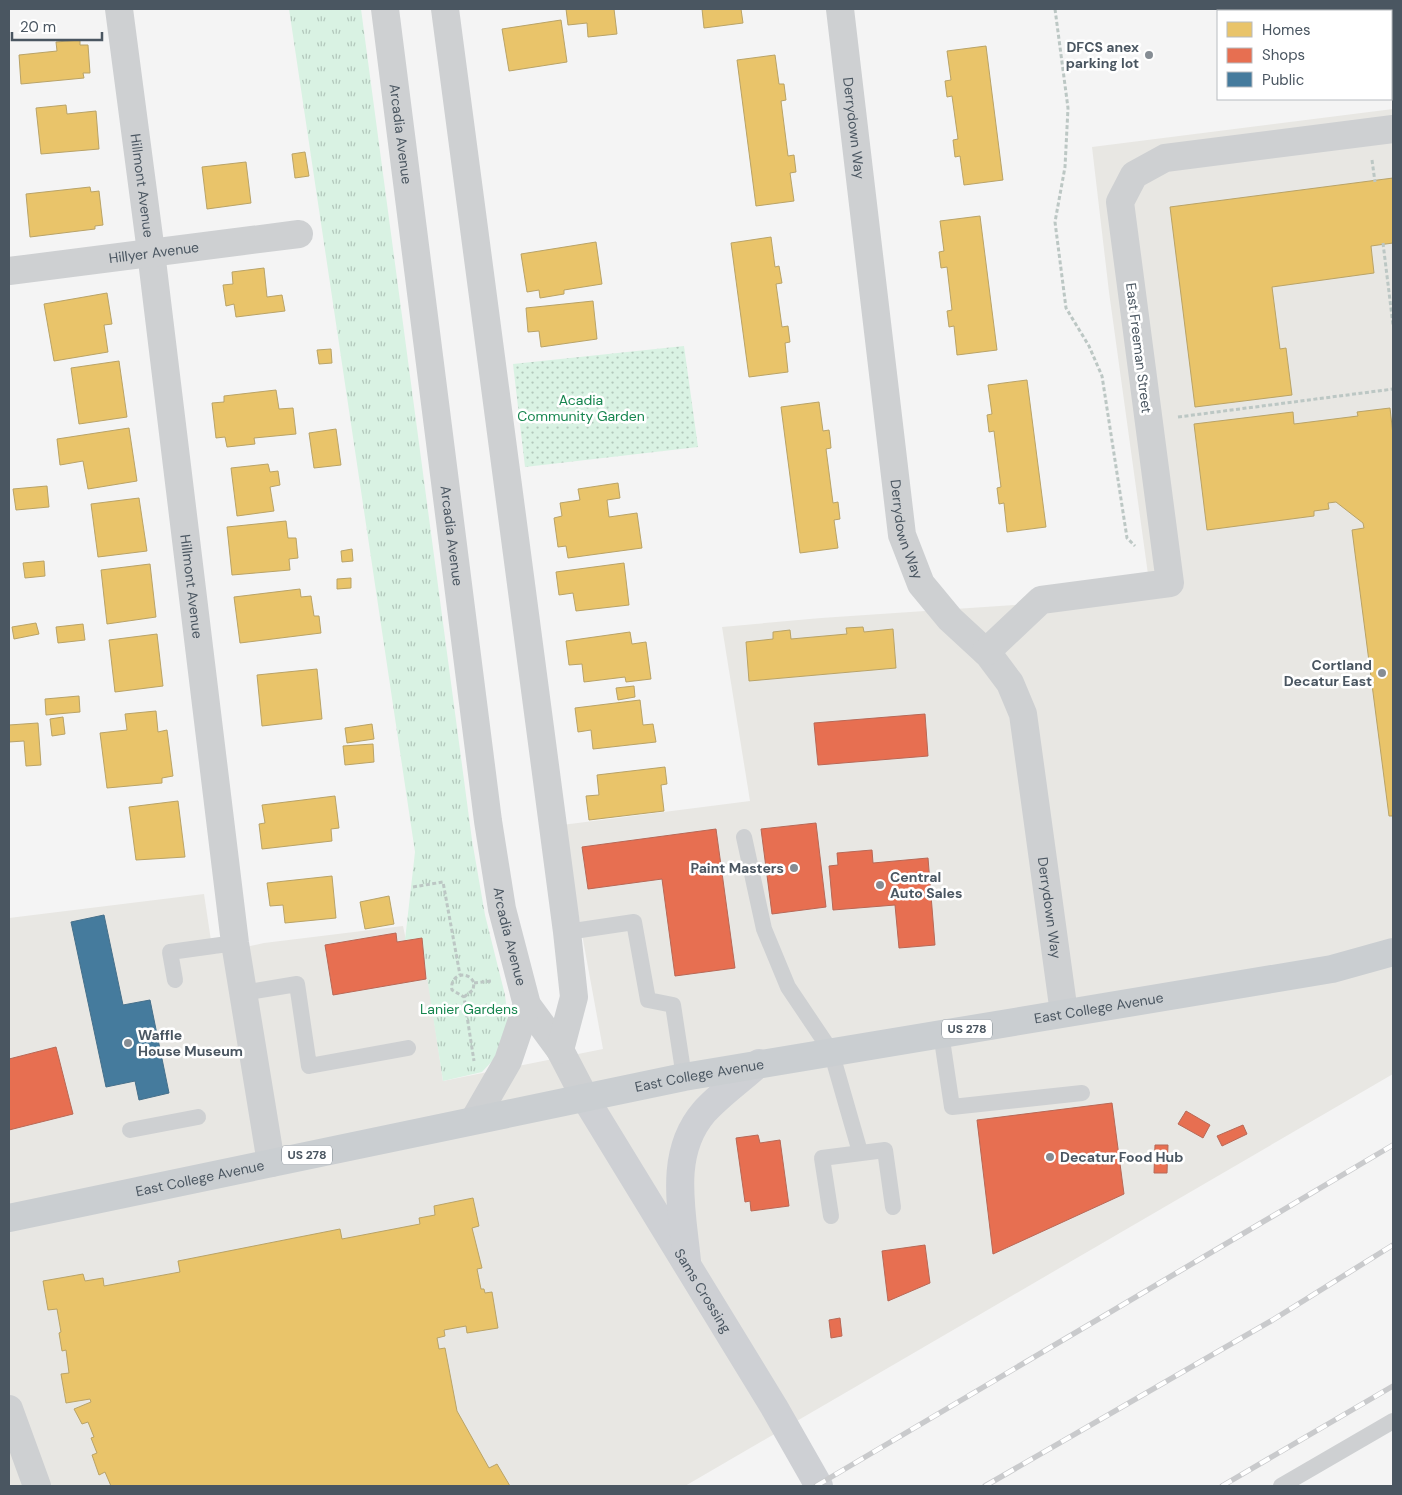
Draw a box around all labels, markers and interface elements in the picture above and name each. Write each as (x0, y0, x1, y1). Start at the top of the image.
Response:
scale bar (12, 10, 102, 42)
legend (1217, 10, 1392, 100)
text: 20 m (20, 17, 56, 37)
text: Homes (1262, 20, 1311, 40)
place label: DFCS anex parking lot (1066, 38, 1139, 72)
text: Shops (1262, 45, 1305, 65)
marker: DFCS anex parking lot (1143, 49, 1155, 61)
text: Public (1262, 70, 1304, 90)
street label: Derrydown Way (839, 76, 869, 180)
street label: Arcadia Avenue (386, 83, 416, 185)
street label: Hillmont Avenue (126, 132, 158, 239)
street label: Hillyer Avenue (108, 238, 200, 267)
street label: East Freeman Street (1122, 282, 1156, 414)
park label: Acadia Community Garden (517, 391, 645, 425)
street label: Derrydown Way (887, 478, 927, 582)
street label: Arcadia Avenue (437, 485, 467, 587)
street label: Hillmont Avenue (176, 533, 207, 640)
place label: Cortland Decatur East (1284, 656, 1372, 690)
marker: Cortland Decatur East (1376, 667, 1388, 679)
street label: Derrydown Way (1034, 856, 1065, 960)
place label: Paint Masters (691, 859, 784, 877)
marker: Paint Masters (788, 862, 800, 874)
place label: Central Auto Sales (890, 868, 962, 902)
marker: Central Auto Sales (874, 879, 886, 891)
street label: Arcadia Avenue (490, 886, 531, 988)
street label: East College Avenue (1033, 988, 1165, 1028)
park label: Lanier Gardens (420, 1000, 518, 1018)
road number: US 278 (942, 1020, 992, 1038)
place label: Waffle House Museum (138, 1026, 243, 1060)
marker: Waffle House Museum (122, 1037, 134, 1049)
street label: East College Avenue (633, 1055, 765, 1096)
road number: US 278 (282, 1146, 332, 1164)
place label: Decatur Food Hub (1060, 1148, 1183, 1166)
marker: Decatur Food Hub (1044, 1151, 1056, 1163)
street label: East College Avenue (134, 1156, 266, 1200)
street label: Sams Crossing (670, 1245, 736, 1336)

